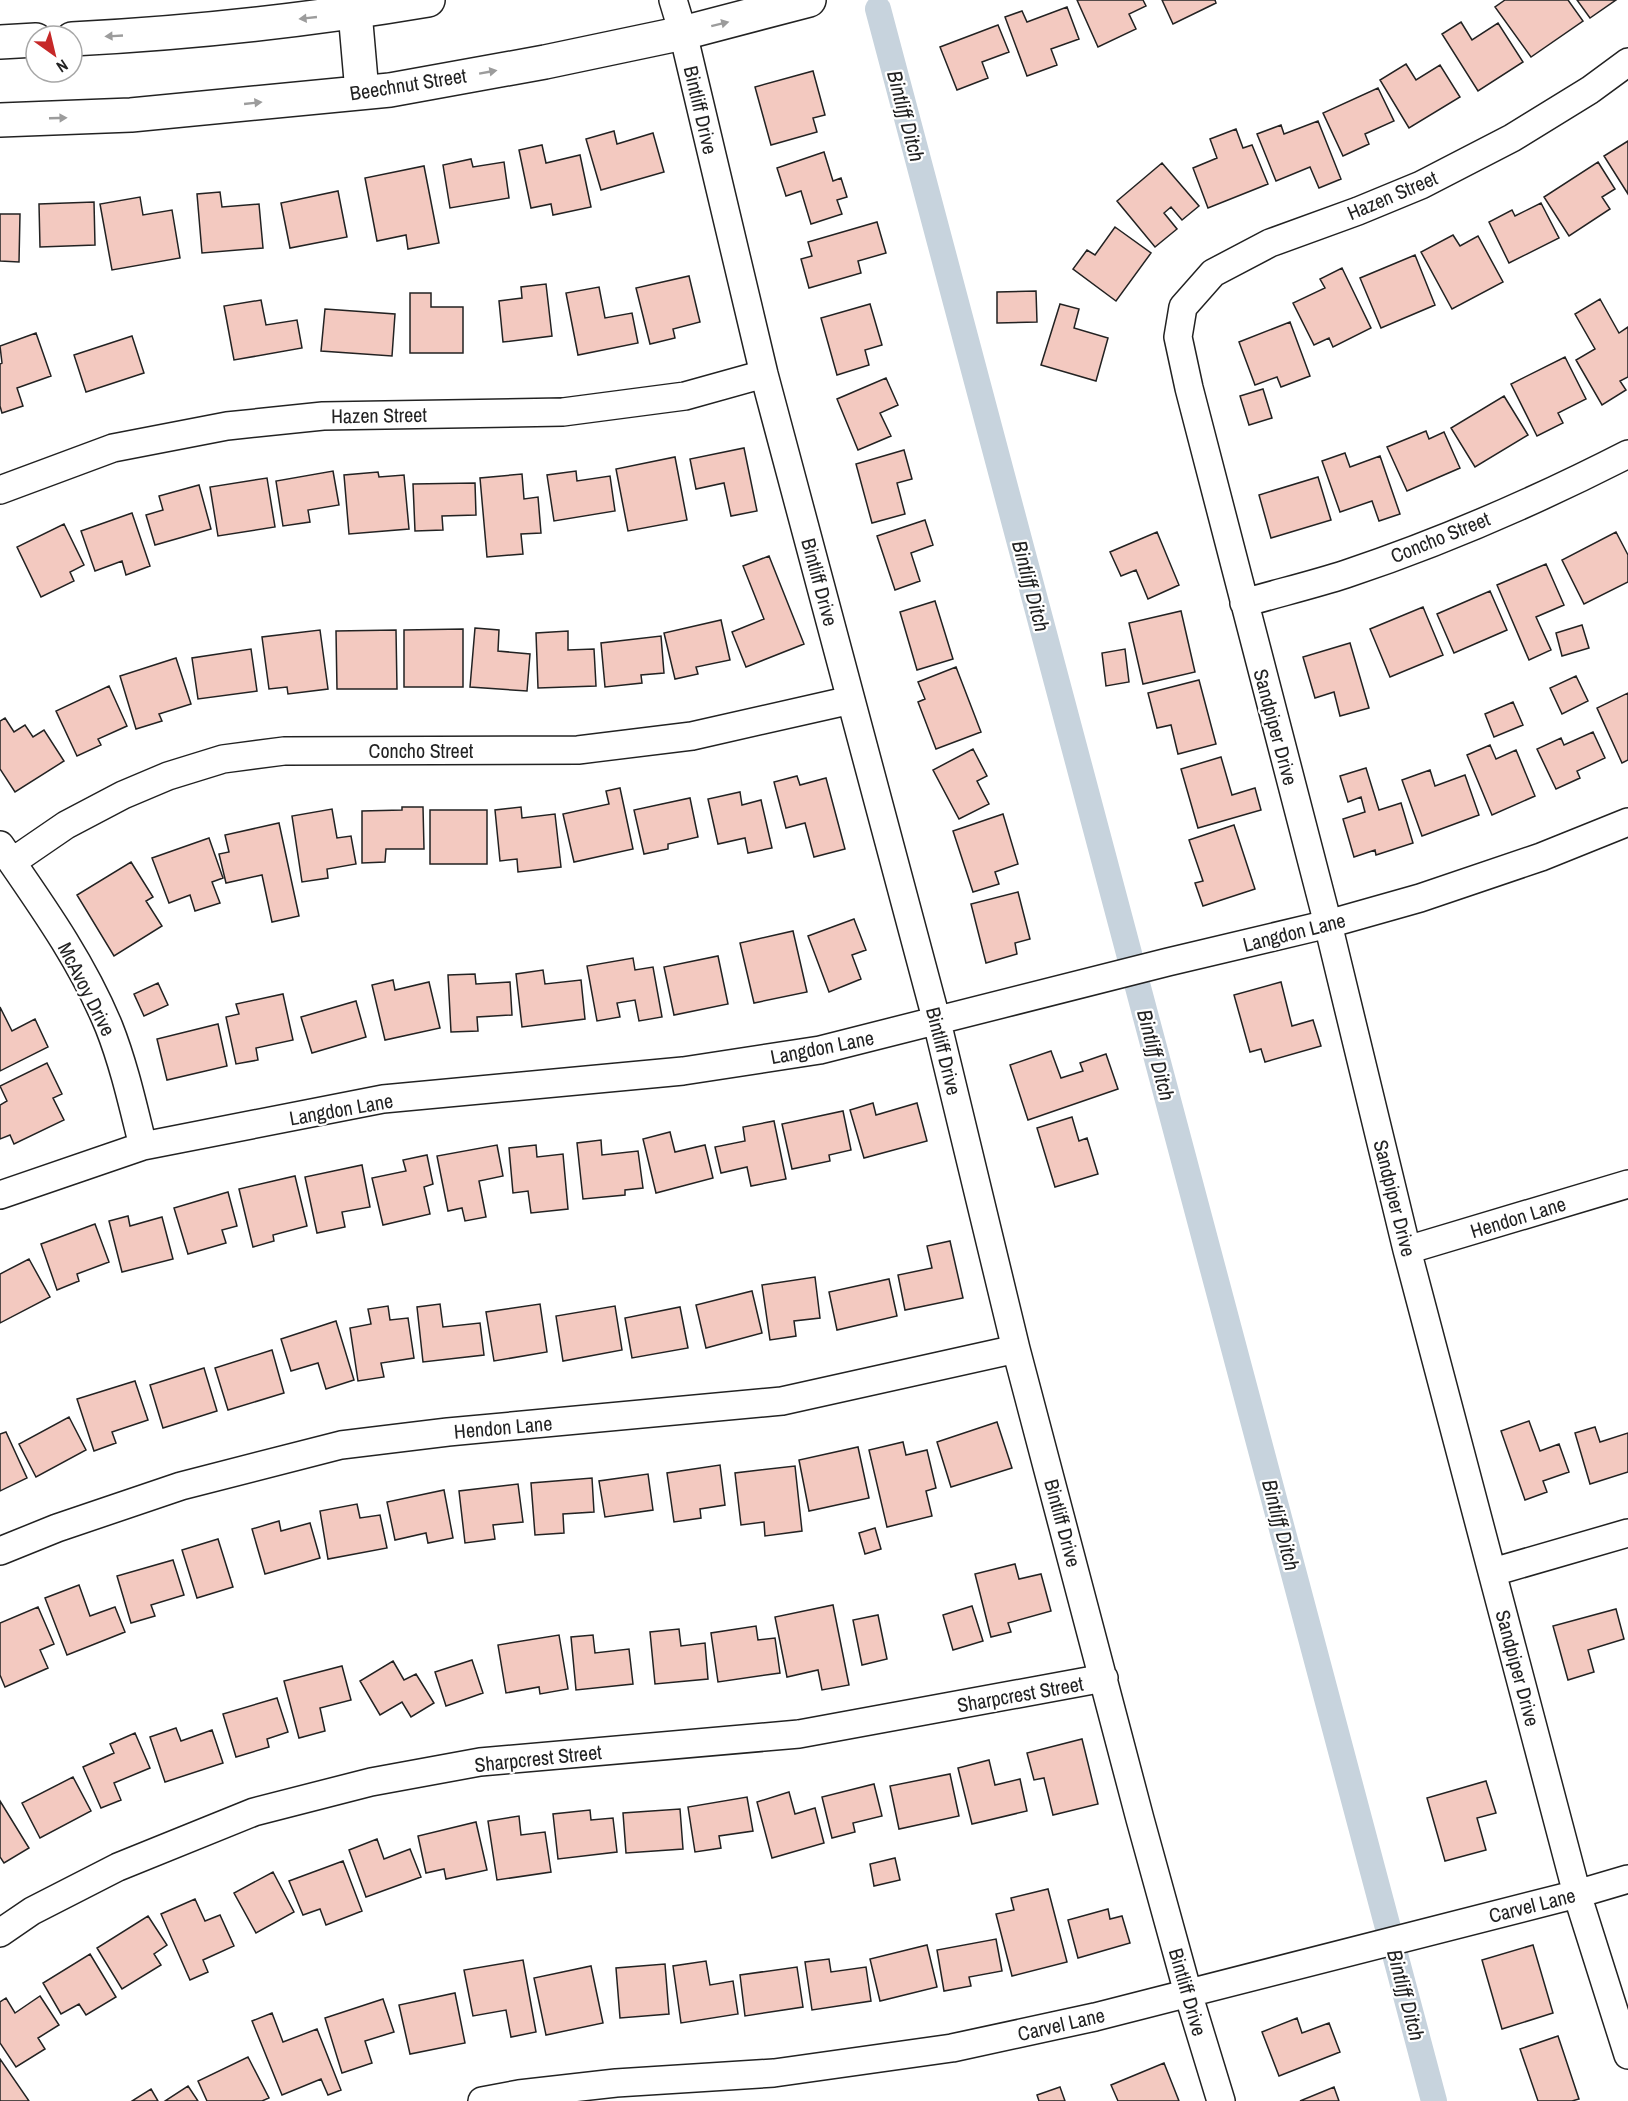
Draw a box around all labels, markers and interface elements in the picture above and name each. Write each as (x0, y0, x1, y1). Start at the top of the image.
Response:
one-way arrow (298, 13, 317, 22)
one-way arrow (710, 18, 729, 28)
north arrow (24, 24, 84, 84)
one-way arrow (104, 32, 123, 41)
text: N (52, 55, 72, 78)
street label: Beechnut Street (348, 61, 469, 107)
street label: Bintliff Drive (678, 63, 724, 157)
one-way arrow (478, 67, 497, 76)
water label: Bintliff Ditch (880, 67, 932, 165)
one-way arrow (243, 98, 262, 108)
one-way arrow (49, 113, 68, 122)
street label: Hazen Street (1343, 164, 1442, 226)
street label: Hazen Street (331, 401, 428, 429)
street label: Concho Street (1386, 505, 1494, 569)
street label: Bintliff Drive (795, 535, 845, 629)
water label: Bintliff Ditch (1005, 537, 1057, 635)
street label: Sandpiper Drive (1248, 666, 1304, 788)
street label: Concho Street (369, 737, 474, 764)
street label: Langdon Lane (1240, 906, 1348, 958)
street label: McAvoy Drive (52, 938, 122, 1040)
street label: Bintliff Drive (920, 1004, 968, 1098)
water label: Bintliff Ditch (1130, 1006, 1182, 1104)
street label: Langdon Lane (768, 1024, 876, 1070)
street label: Langdon Lane (287, 1087, 395, 1131)
street label: Sandpiper Drive (1367, 1137, 1423, 1259)
street label: Hendon Lane (1467, 1190, 1569, 1244)
street label: Hendon Lane (453, 1409, 553, 1445)
street label: Bintliff Drive (1038, 1476, 1088, 1570)
water label: Bintliff Ditch (1255, 1476, 1307, 1574)
street label: Sandpiper Drive (1490, 1607, 1546, 1729)
street label: Sharpcrest Street (955, 1670, 1086, 1718)
street label: Sharpcrest Street (473, 1738, 603, 1778)
street label: Carvel Lane (1486, 1881, 1578, 1929)
street label: Bintliff Drive (1163, 1945, 1213, 2039)
water label: Bintliff Ditch (1380, 1946, 1432, 2044)
street label: Carvel Lane (1015, 2001, 1107, 2047)

